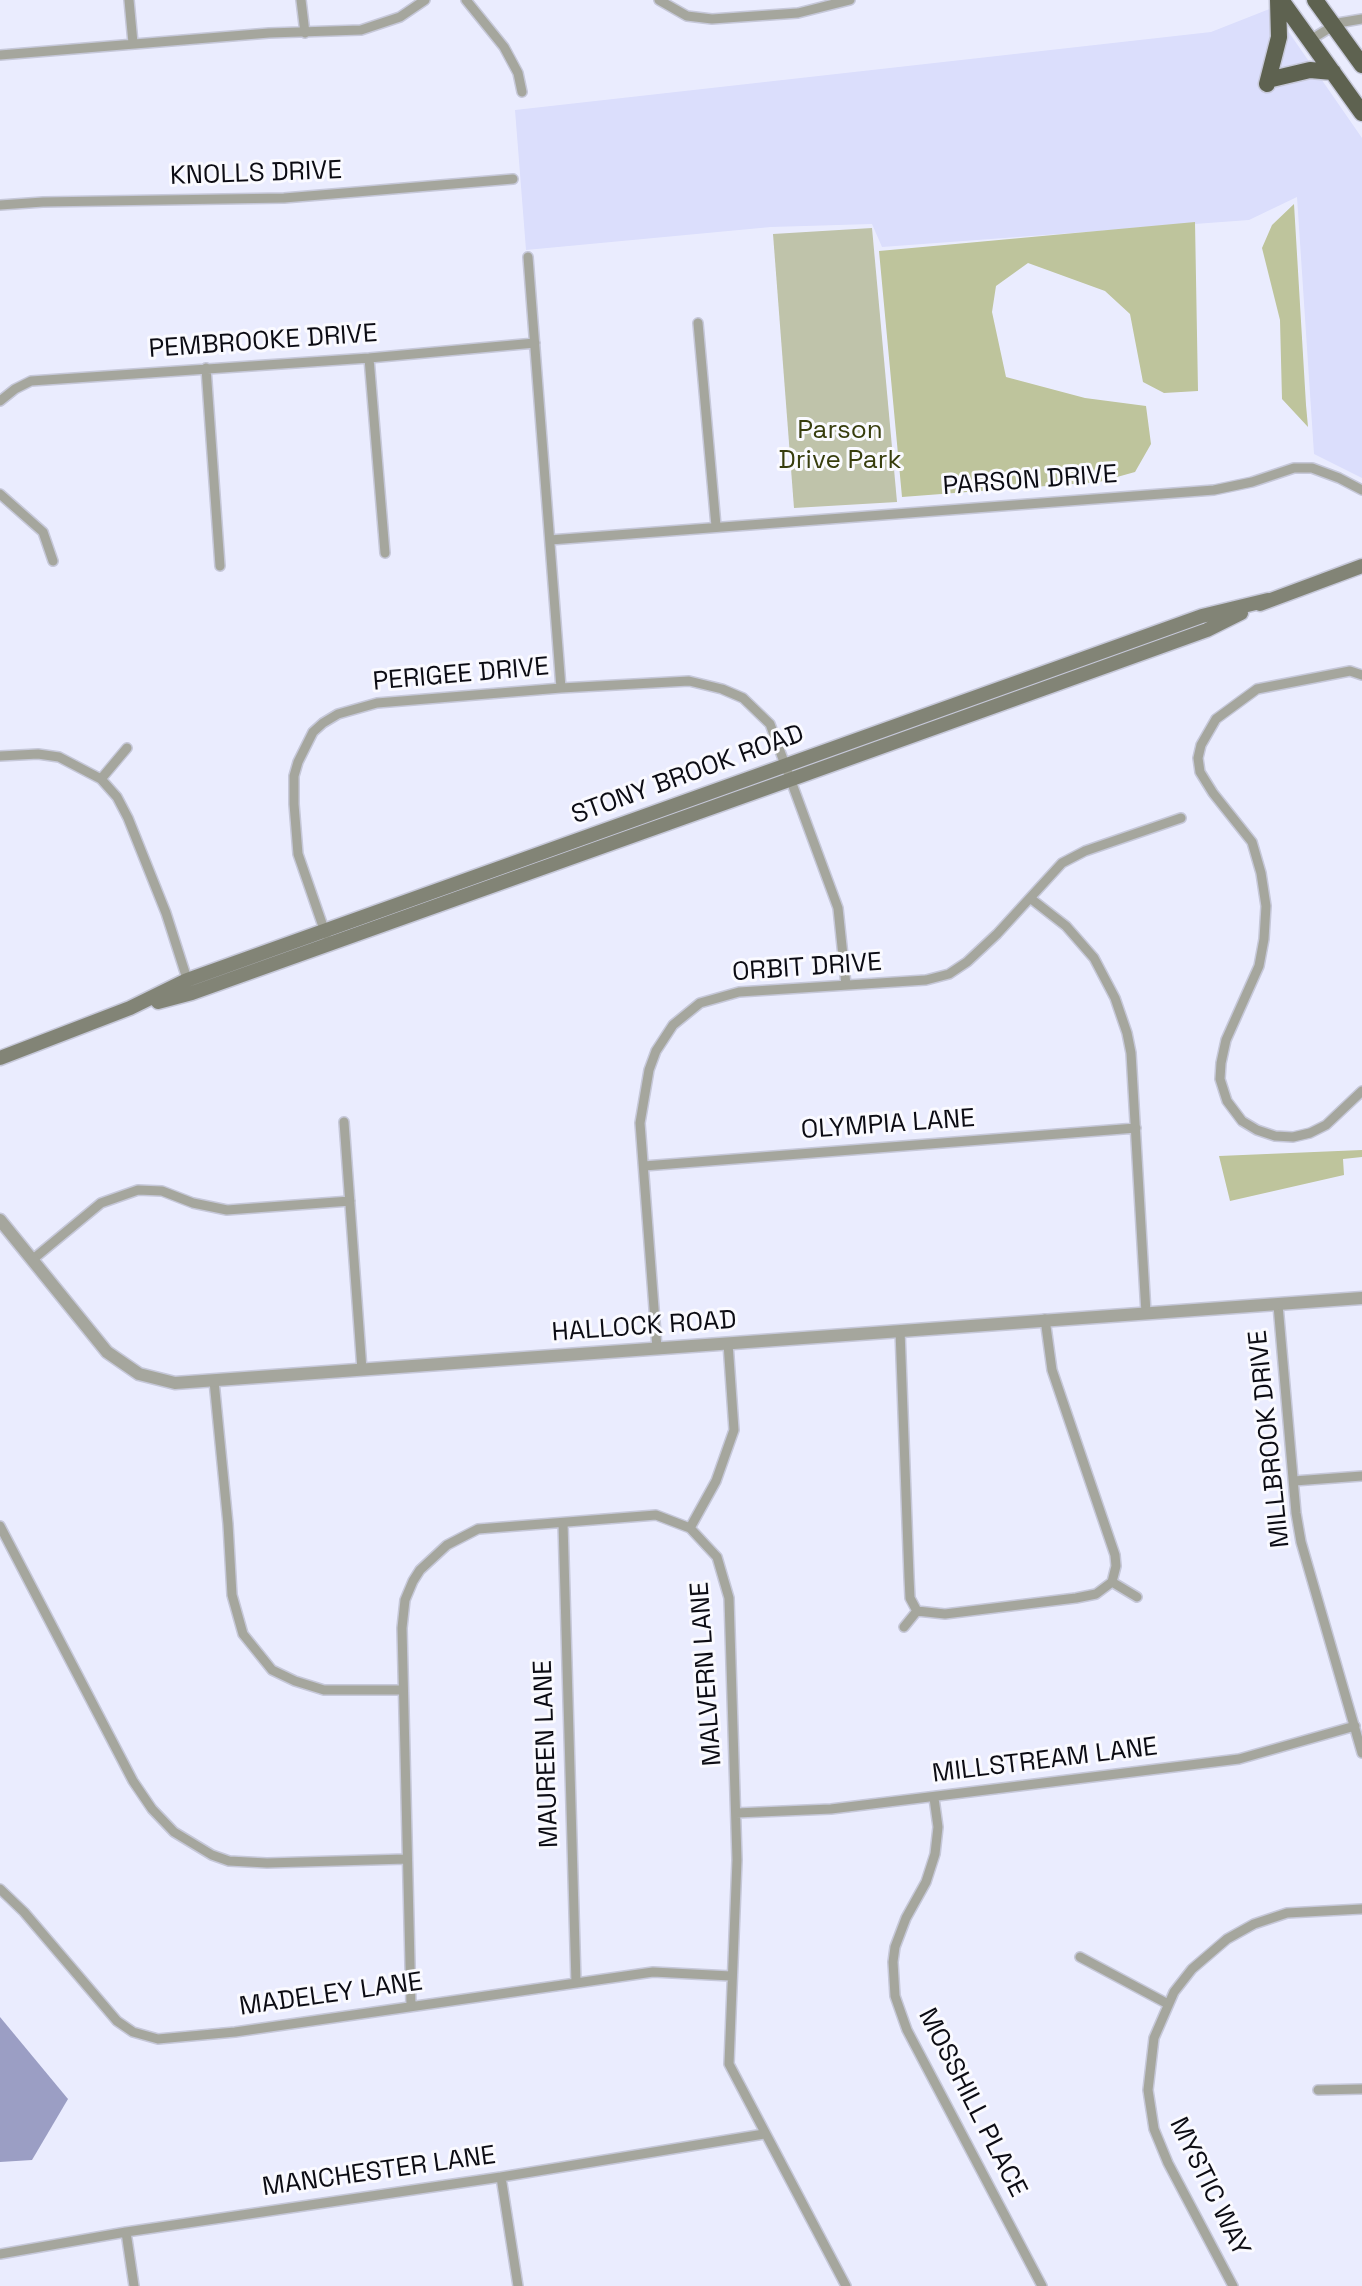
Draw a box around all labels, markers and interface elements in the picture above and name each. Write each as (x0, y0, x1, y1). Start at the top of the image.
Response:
street label: KNOLLS DRIVE (169, 155, 343, 193)
street label: PEMBROOKE DRIVE (148, 318, 378, 366)
park label: Parson Drive Park (778, 415, 902, 476)
street label: PARSON DRIVE (942, 459, 1118, 503)
street label: PERIGEE DRIVE (372, 652, 550, 698)
street label: STONY BROOK ROAD (568, 718, 808, 832)
street label: ORBIT DRIVE (731, 947, 883, 989)
street label: OLYMPIA LANE (800, 1103, 976, 1147)
street label: HALLOCK ROAD (551, 1305, 737, 1349)
street label: MILLBROOK DRIVE (1243, 1329, 1297, 1549)
street label: MALVERN LANE (685, 1581, 729, 1767)
street label: MAUREEN LANE (528, 1660, 566, 1848)
street label: MILLSTREAM LANE (931, 1732, 1159, 1790)
street label: MADELEY LANE (237, 1967, 425, 2023)
street label: MOSSHILL PLACE (911, 2003, 1033, 2203)
street label: MYSTIC WAY (1162, 2113, 1256, 2261)
street label: MANCHESTER LANE (260, 2140, 498, 2204)

